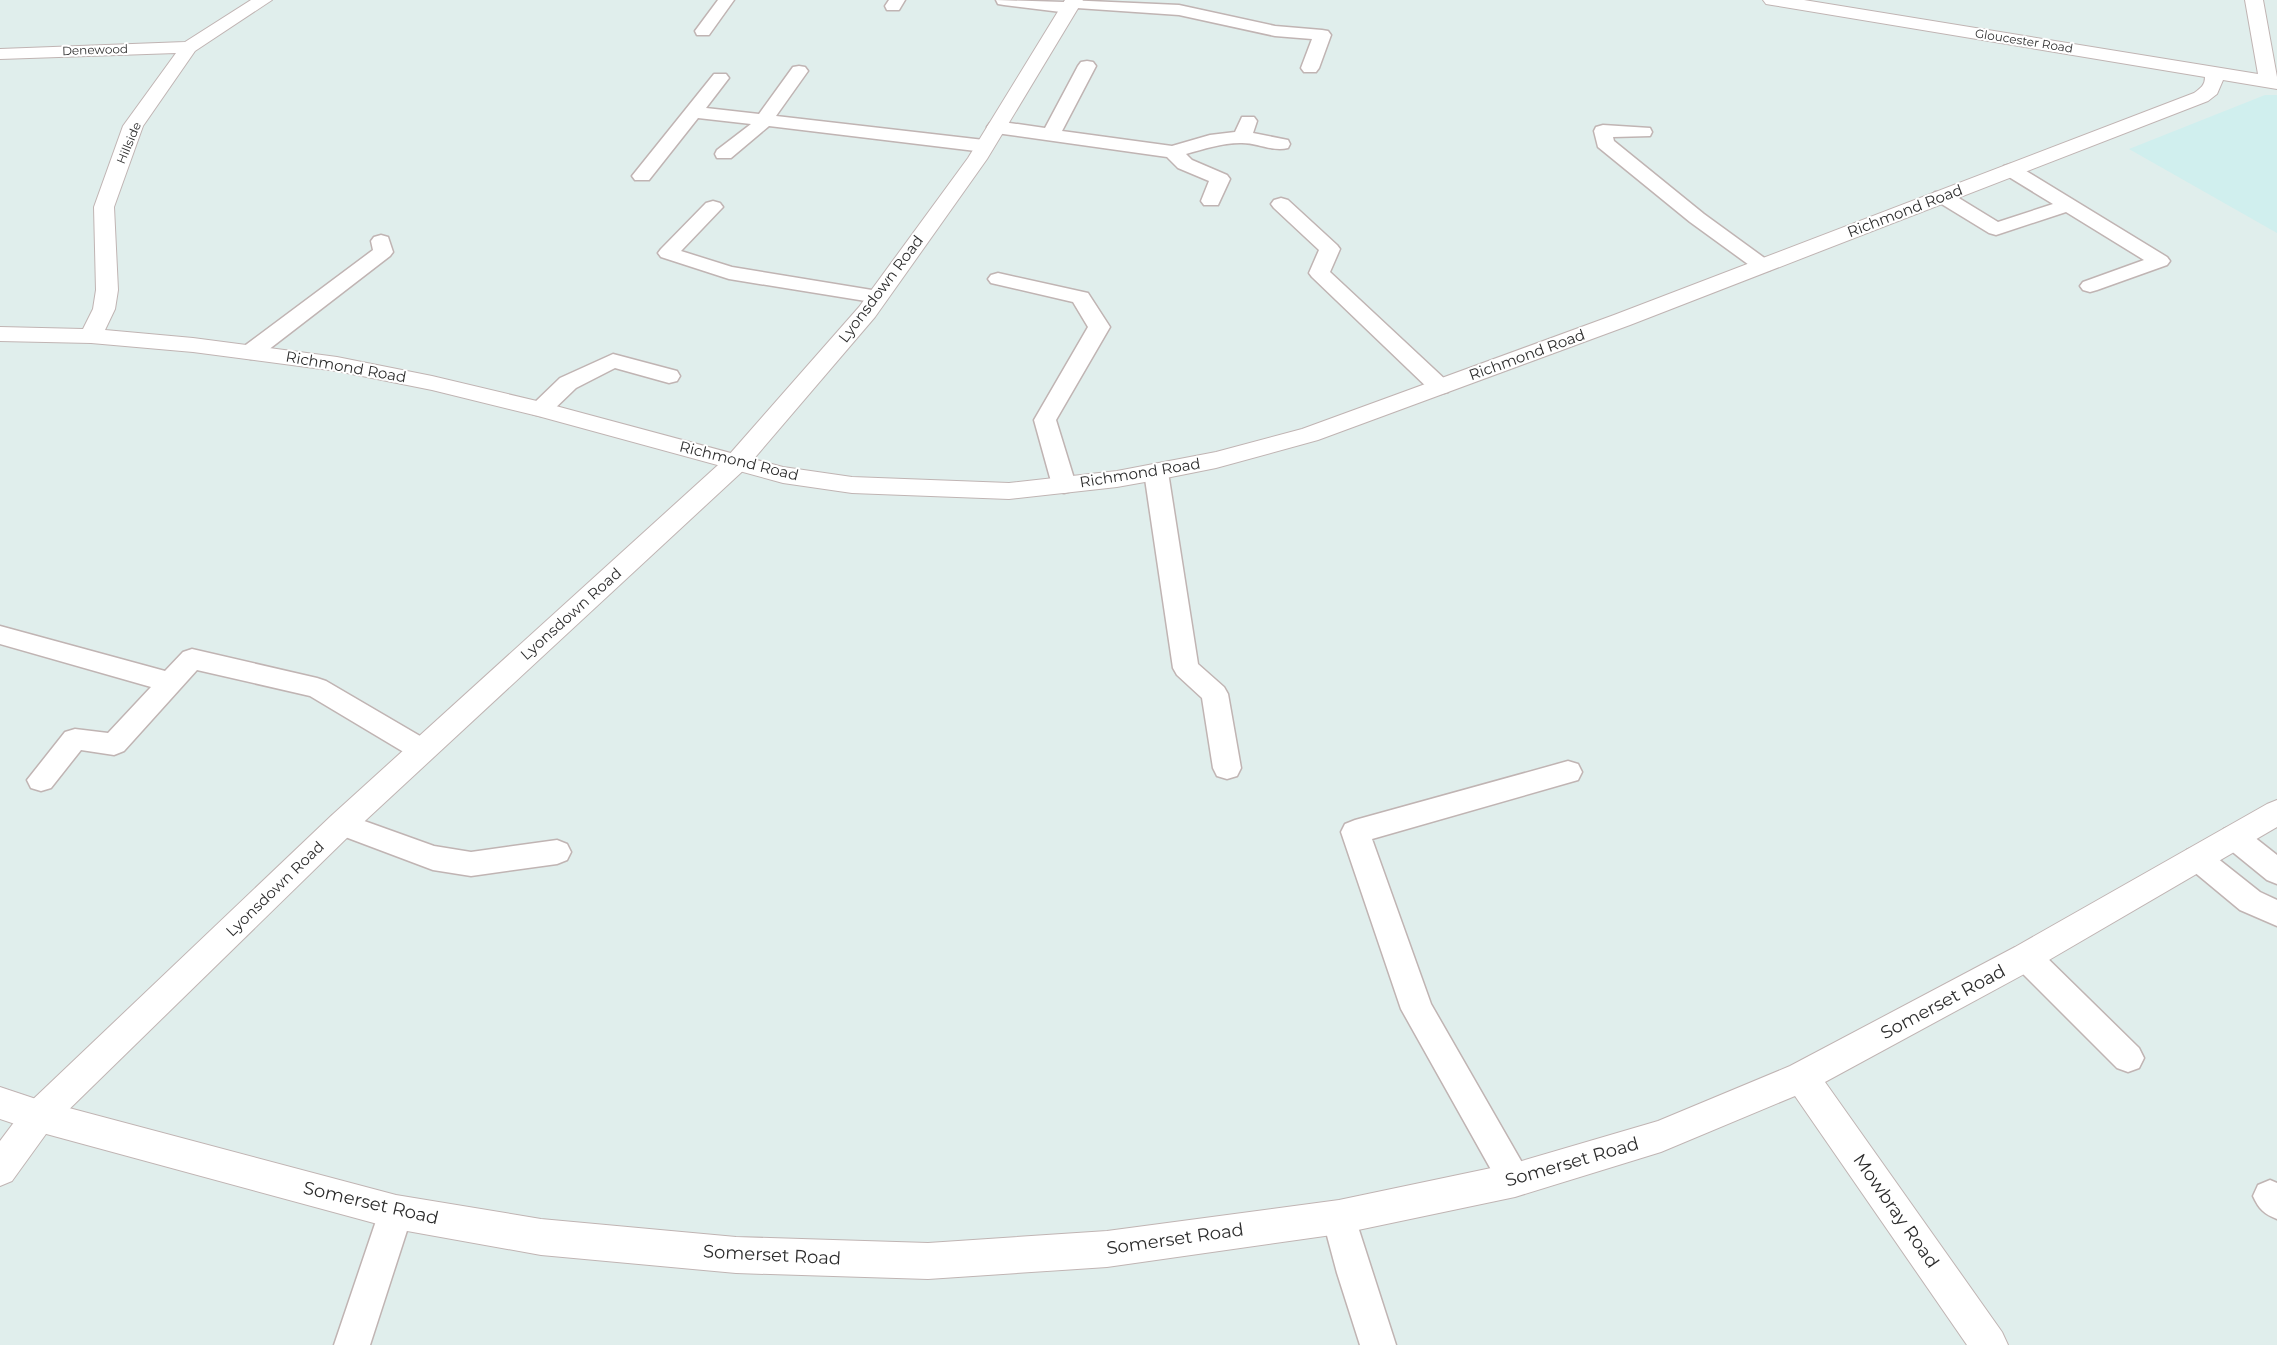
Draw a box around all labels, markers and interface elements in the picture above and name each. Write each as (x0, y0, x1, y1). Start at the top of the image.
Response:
street label: Gloucester Road (1974, 25, 2074, 56)
street label: Denewood (62, 41, 128, 58)
street label: Hillside (113, 120, 144, 166)
street label: Richmond Road (1844, 180, 1965, 241)
street label: Lyonsdown Road (834, 231, 927, 346)
street label: Richmond Road (1466, 325, 1587, 384)
street label: Richmond Road (284, 347, 408, 386)
street label: Richmond Road (678, 437, 801, 485)
street label: Richmond Road (1078, 454, 1202, 491)
street label: Lyonsdown Road (516, 563, 625, 664)
street label: Lyonsdown Road (221, 837, 328, 940)
street label: Somerset Road (1877, 960, 2009, 1044)
street label: Somerset Road (1503, 1132, 1641, 1192)
street label: Mowbray Road (1848, 1150, 1944, 1272)
street label: Somerset Road (301, 1177, 441, 1229)
street label: Somerset Road (1105, 1218, 1245, 1260)
street label: Somerset Road (702, 1240, 842, 1270)

